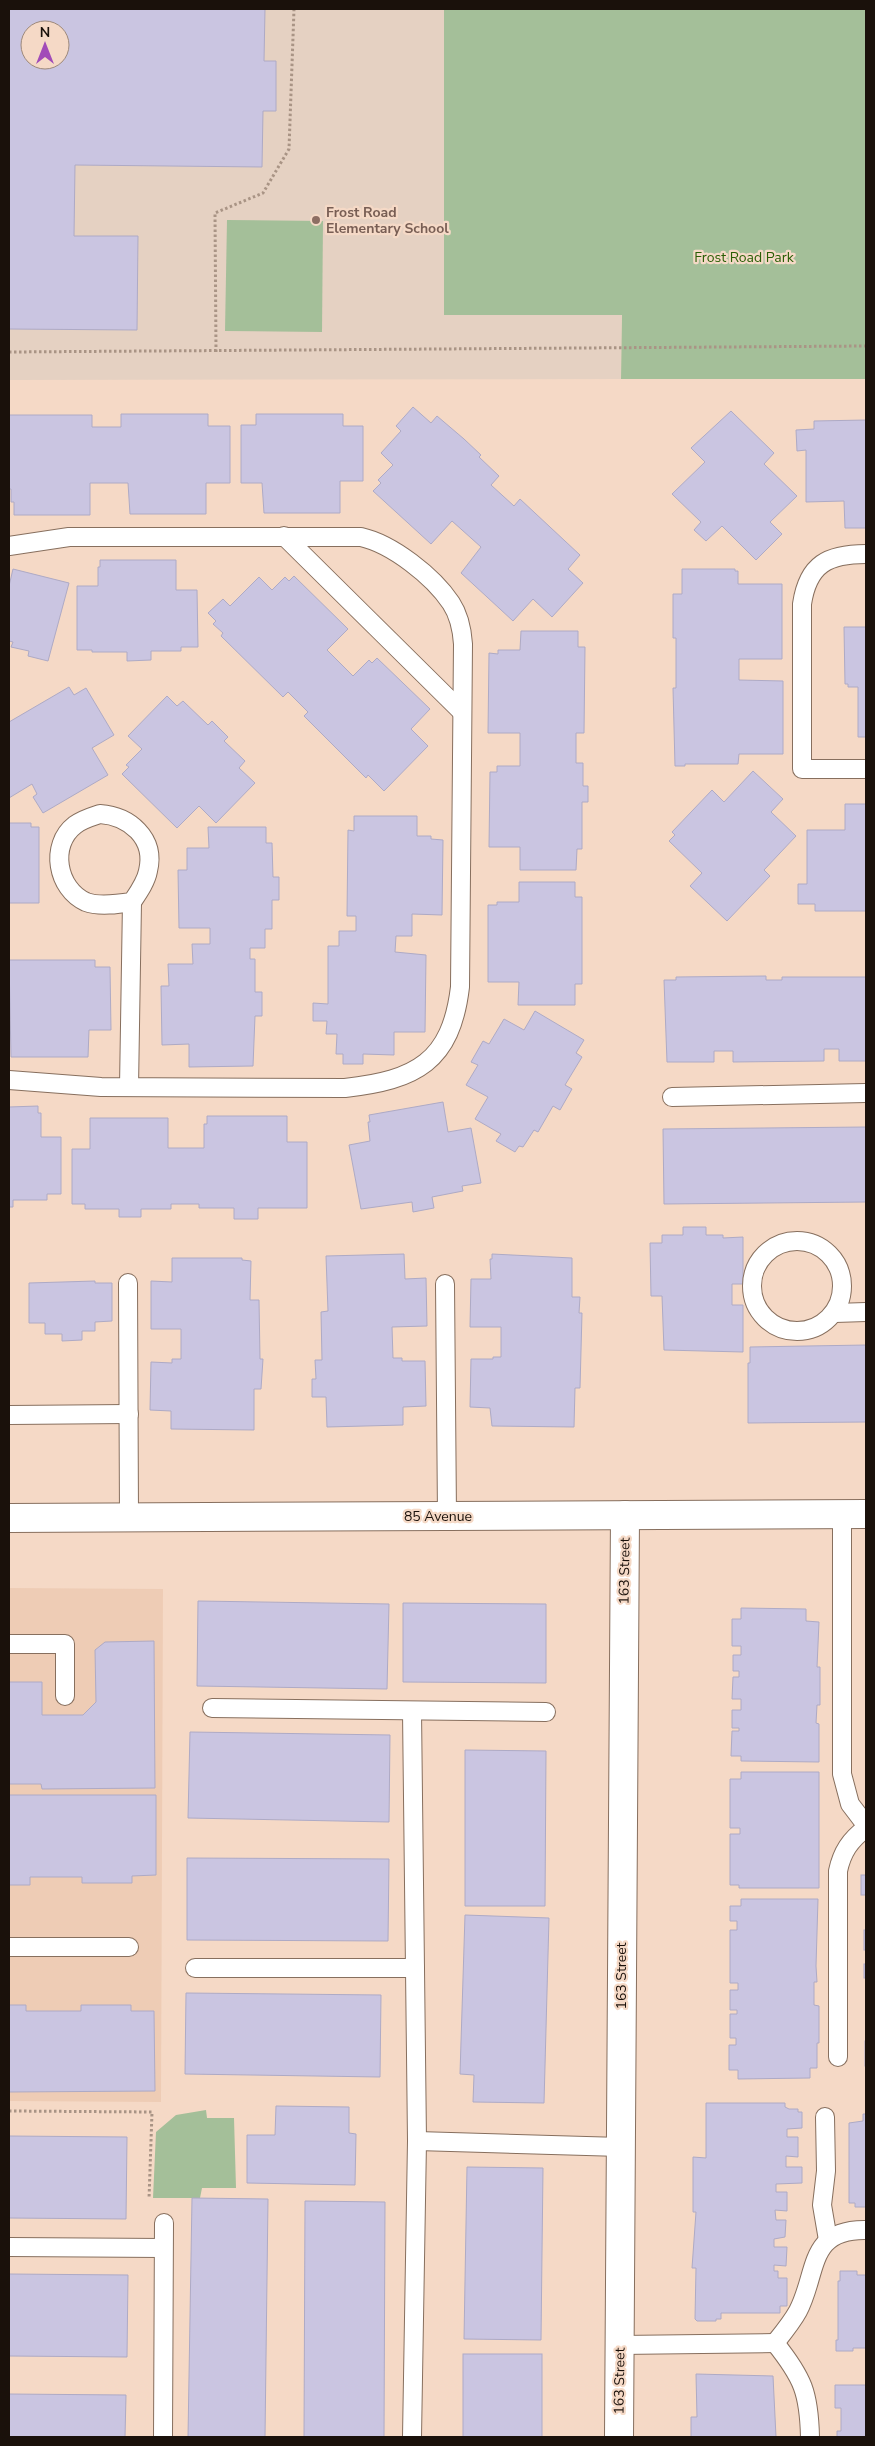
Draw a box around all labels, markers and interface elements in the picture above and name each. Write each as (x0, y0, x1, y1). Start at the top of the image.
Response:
north arrow (20, 20, 70, 70)
text: N (40, 23, 50, 42)
place label: Frost Road Elementary School (326, 203, 449, 238)
marker: Frost Road Elementary School (310, 214, 322, 226)
park label: Frost Road Park (694, 248, 795, 267)
street label: 85 Avenue (404, 1507, 472, 1526)
street label: 163 Street (614, 1537, 635, 1605)
street label: 163 Street (612, 1942, 631, 2010)
street label: 163 Street (609, 2347, 630, 2415)

